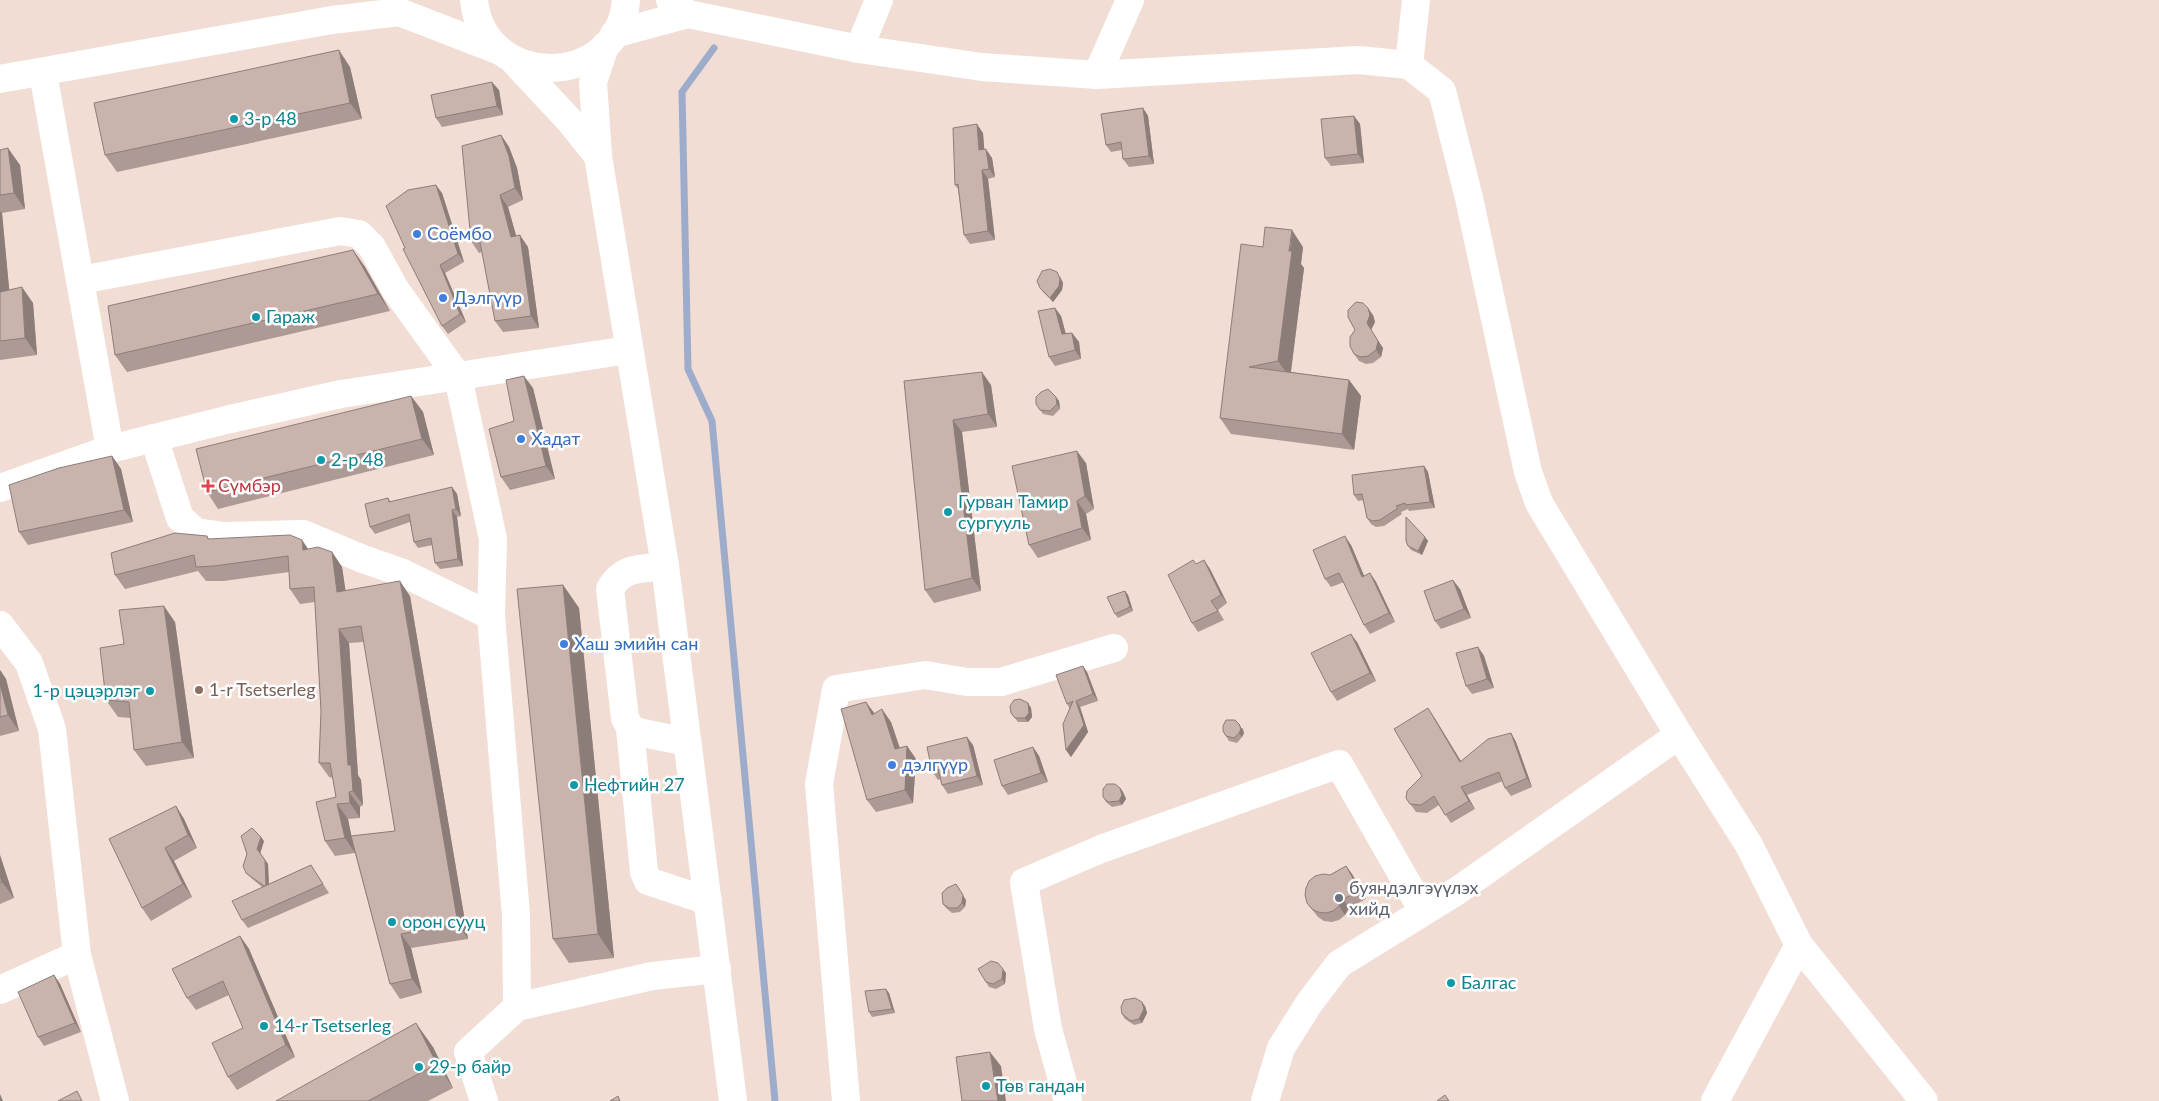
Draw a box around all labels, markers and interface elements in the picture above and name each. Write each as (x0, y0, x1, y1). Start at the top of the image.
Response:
place label: 3-р 48 (244, 107, 297, 129)
marker: 3-р 48 (228, 113, 240, 125)
place label: Соёмбо (427, 222, 492, 244)
marker: Соёмбо (411, 228, 423, 240)
place label: Дэлгүүр (453, 286, 522, 308)
marker: Дэлгүүр (437, 292, 449, 304)
place label: Гараж (266, 305, 315, 327)
marker: Гараж (250, 311, 262, 323)
place label: Хадат (531, 427, 580, 449)
marker: Хадат (515, 433, 527, 445)
place label: 2-р 48 (331, 448, 384, 470)
marker: 2-р 48 (315, 454, 327, 466)
place label: Сүмбэр (218, 474, 281, 496)
marker: Сүмбэр (202, 480, 214, 492)
place label: Гурван Тамир сургууль (958, 490, 1069, 533)
marker: Гурван Тамир сургууль (942, 506, 954, 518)
place label: Хаш эмийн сан (574, 632, 698, 654)
marker: Хаш эмийн сан (558, 638, 570, 650)
place label: 1-r Tsetserleg (209, 678, 316, 700)
place label: 1-р цэцэрлэг (33, 679, 141, 701)
marker: 1-r Tsetserleg (193, 684, 205, 696)
marker: 1-р цэцэрлэг (144, 685, 156, 697)
place label: дэлгүүр (902, 753, 968, 775)
marker: дэлгүүр (886, 759, 898, 771)
place label: Нефтийн 27 (584, 773, 685, 795)
marker: Нефтийн 27 (568, 779, 580, 791)
place label: буяндэлгэүүлэх хийд (1349, 876, 1479, 919)
marker: буяндэлгэүүлэх хийд (1333, 892, 1345, 904)
place label: орон сууц (402, 910, 485, 932)
marker: орон сууц (386, 916, 398, 928)
place label: Балгас (1461, 971, 1517, 993)
marker: Балгас (1445, 977, 1457, 989)
place label: 14-r Tsetserleg (274, 1014, 391, 1036)
marker: 14-r Tsetserleg (258, 1020, 270, 1032)
place label: 29-р байр (429, 1055, 511, 1077)
marker: 29-р байр (413, 1061, 425, 1073)
place label: Төв гандан (996, 1074, 1085, 1096)
marker: Төв гандан (980, 1080, 992, 1092)

